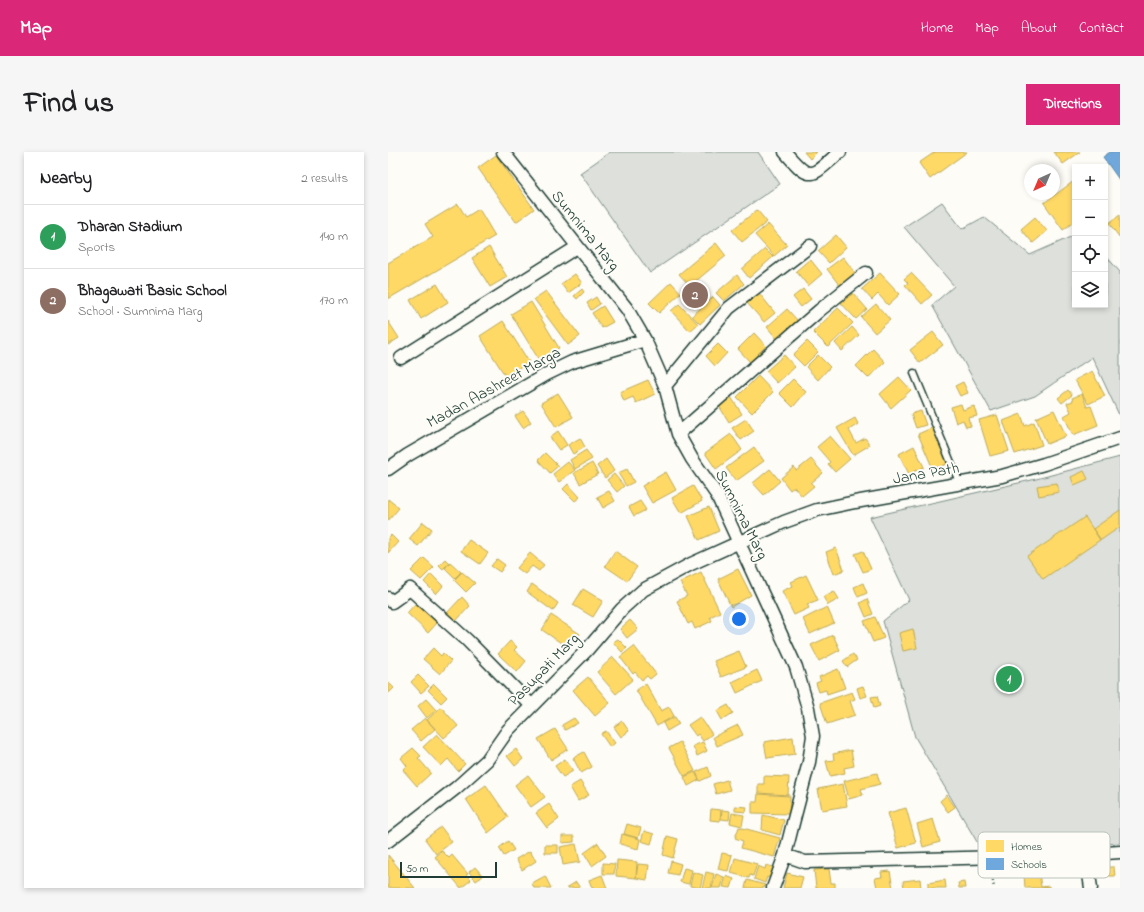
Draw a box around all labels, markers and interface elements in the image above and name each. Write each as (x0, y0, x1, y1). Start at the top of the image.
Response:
text: Map (20, 15, 52, 42)
text: Home (921, 18, 953, 39)
text: Map (975, 18, 999, 39)
text: About (1021, 18, 1057, 39)
text: Contact (1079, 18, 1124, 39)
text: Find us (24, 84, 114, 125)
button: Directions (1026, 84, 1120, 125)
north arrow (1024, 164, 1060, 200)
map controls (1072, 164, 1108, 308)
button: + (1072, 164, 1108, 200)
text: Nearby (40, 166, 92, 191)
text: 2 results (301, 169, 348, 188)
street label: Sumnima Marg (545, 185, 625, 277)
button: − (1072, 200, 1108, 236)
text: Dharan Stadium (78, 216, 182, 238)
text: 1 (51, 227, 55, 246)
text: 140 m (320, 227, 348, 246)
button: locate (1072, 236, 1108, 272)
text: Sports (78, 238, 115, 257)
button: layers (1072, 272, 1108, 308)
text: Bhagawati Basic School (78, 280, 227, 302)
pin: 2 (682, 280, 708, 310)
text: 2 (50, 291, 56, 310)
text: 170 m (320, 291, 348, 310)
text: School · Sumnima Marg (78, 302, 203, 321)
street label: Madan Aashreet Marga (423, 341, 565, 435)
street label: Jana Path (891, 456, 961, 492)
street label: Sumnima Marg (708, 466, 774, 564)
your location (729, 609, 749, 629)
street label: Pasupati Marg (503, 628, 585, 712)
pin: 1 (996, 664, 1022, 694)
legend (978, 832, 1110, 878)
text: Homes (1011, 839, 1043, 855)
text: Schools (1011, 857, 1047, 873)
scale bar (400, 860, 497, 879)
text: 50 m (406, 861, 428, 877)

